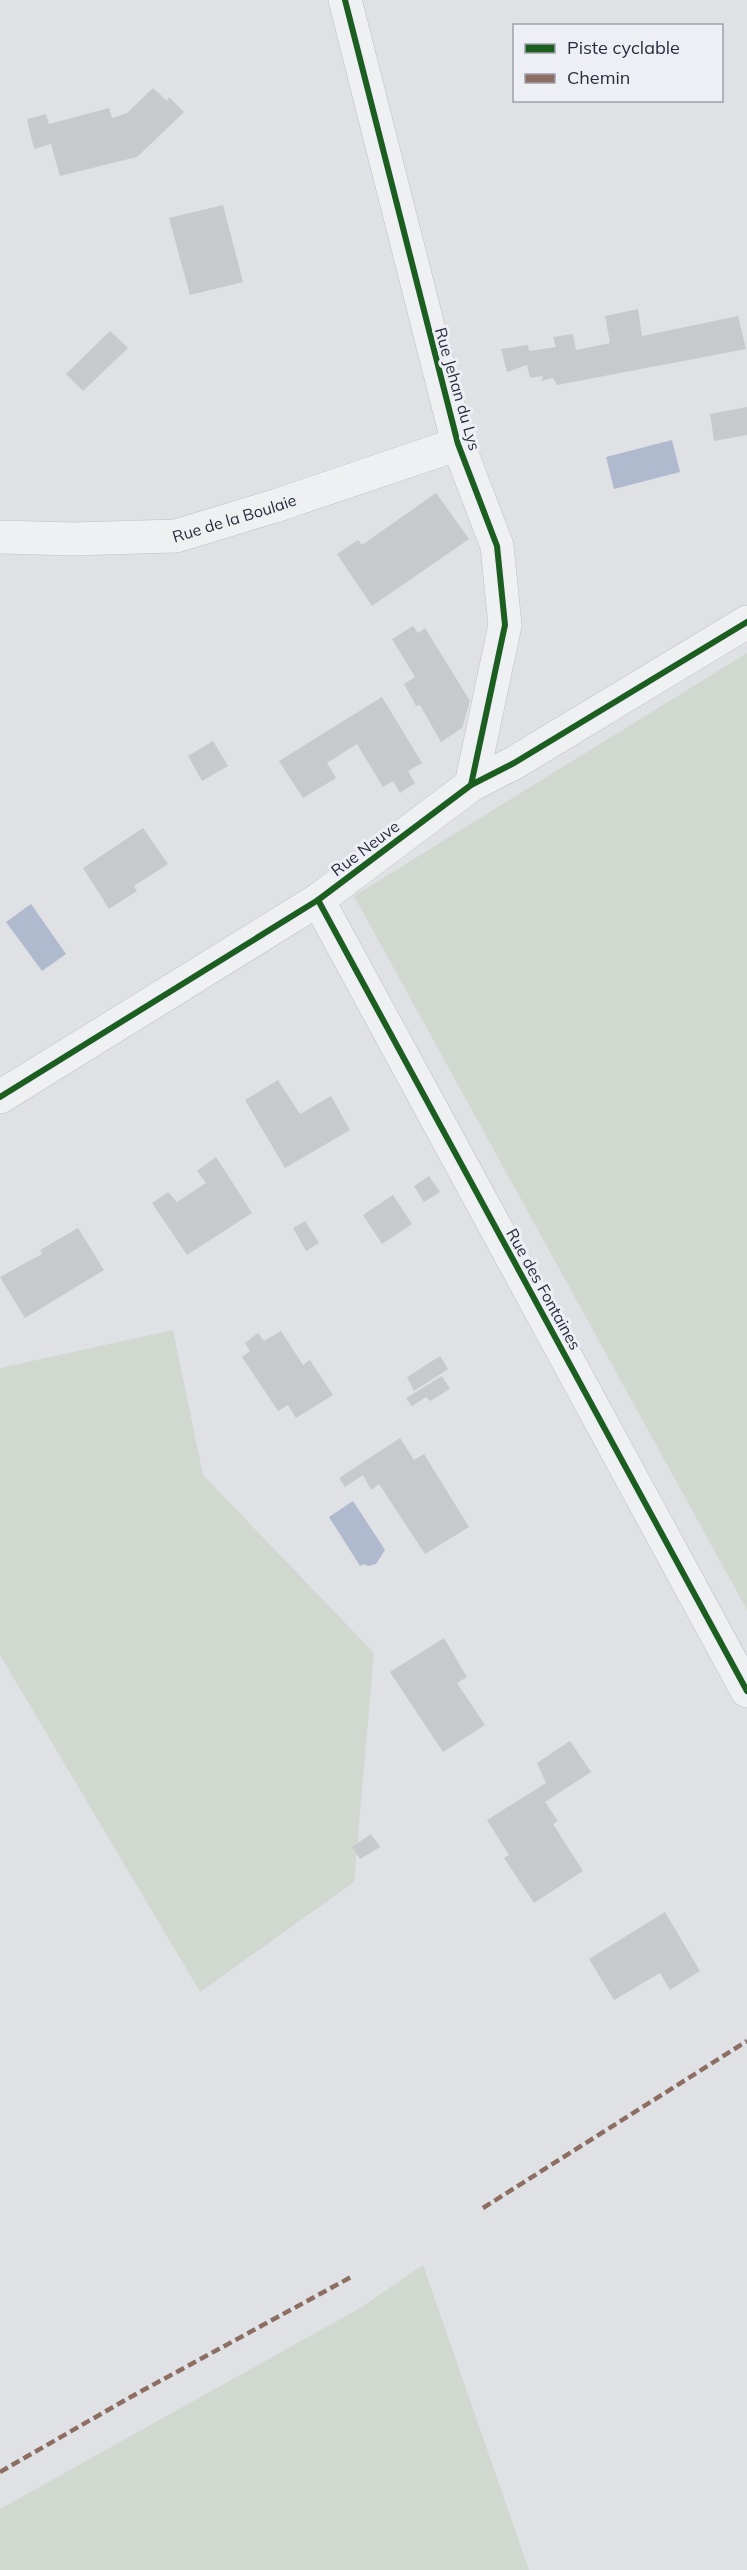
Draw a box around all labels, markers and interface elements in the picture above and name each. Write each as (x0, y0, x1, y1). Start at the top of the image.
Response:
legend (513, 24, 723, 102)
text: Piste cyclable (567, 36, 680, 59)
text: Chemin (567, 66, 630, 89)
street label: Rue Jehan du Lys (431, 325, 485, 453)
street label: Rue de la Boulaie (170, 490, 299, 547)
street label: Rue Neuve (327, 816, 403, 880)
street label: Rue des Fontaines (502, 1225, 586, 1353)

